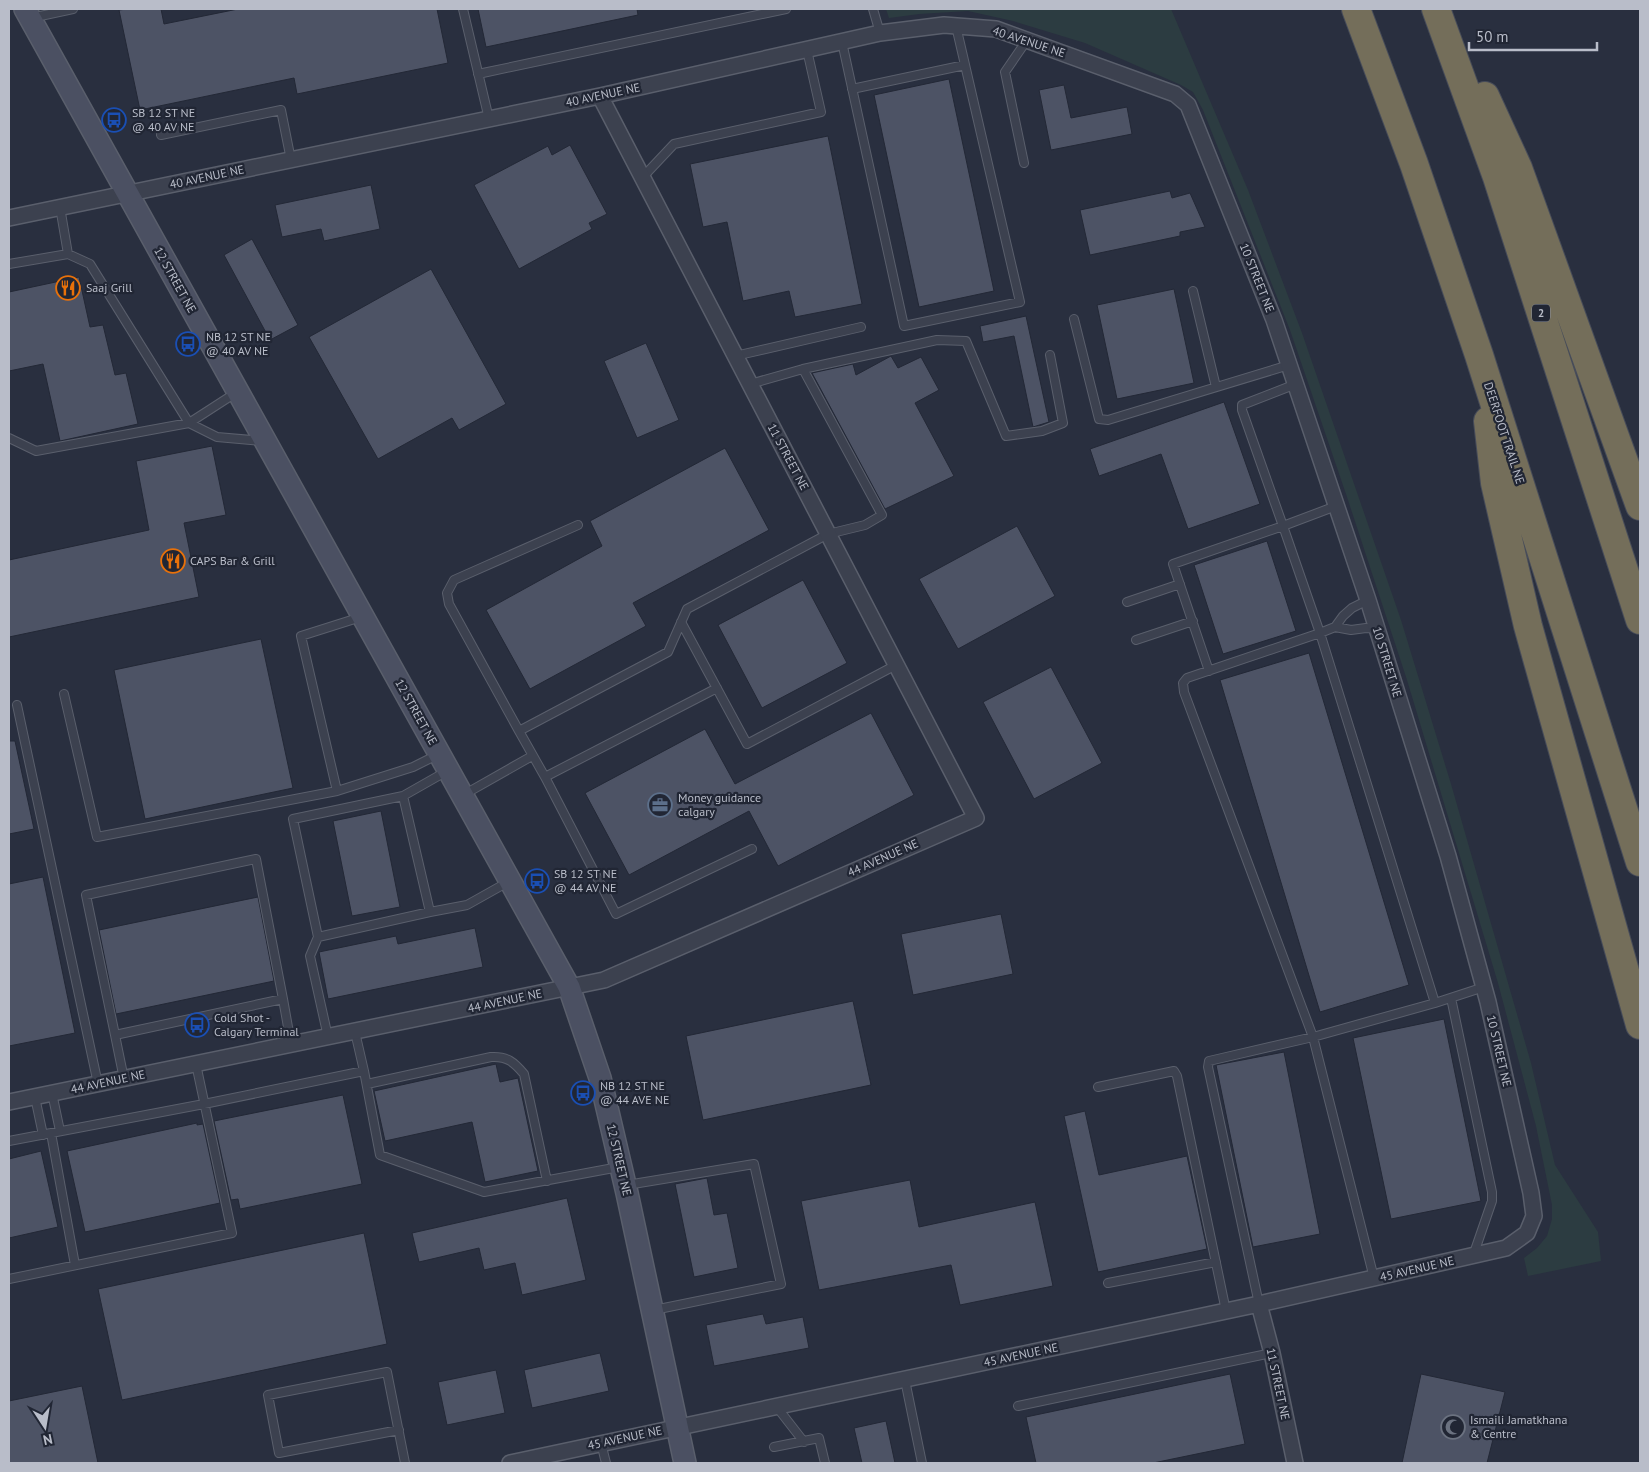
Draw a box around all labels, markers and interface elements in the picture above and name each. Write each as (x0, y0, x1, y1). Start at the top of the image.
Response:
scale bar (1469, 20, 1596, 52)
street label: 40 AVENUE NE (991, 23, 1067, 60)
text: 50 m (1476, 27, 1509, 46)
street label: 40 AVENUE NE (564, 79, 641, 110)
place label: SB 12 ST NE @ 40 AV NE (132, 105, 195, 134)
bus stop icon: SB 12 ST NE @ 40 AV NE (101, 107, 127, 133)
street label: 40 AVENUE NE (168, 161, 245, 192)
street label: 10 STREET NE (1237, 241, 1278, 315)
street label: 12 STREET NE (151, 244, 200, 315)
restaurant icon: Saaj Grill (55, 275, 81, 301)
place label: Saaj Grill (86, 280, 133, 295)
road number: 2 (1532, 304, 1550, 322)
place label: NB 12 ST NE @ 40 AV NE (206, 329, 271, 358)
bus stop icon: NB 12 ST NE @ 40 AV NE (175, 331, 201, 357)
street label: DEERFOOT TRAIL NE (1481, 380, 1528, 486)
street label: 11 STREET NE (765, 421, 812, 493)
restaurant icon: CAPS Bar & Grill (160, 548, 186, 574)
place label: CAPS Bar & Grill (190, 553, 275, 568)
street label: 10 STREET NE (1370, 625, 1405, 699)
street label: 12 STREET NE (392, 676, 441, 747)
place label: Money guidance calgary (678, 790, 761, 819)
office icon: Money guidance calgary (647, 792, 673, 818)
street label: 44 AVENUE NE (845, 835, 920, 880)
place label: SB 12 ST NE @ 44 AV NE (554, 866, 617, 895)
bus stop icon: SB 12 ST NE @ 44 AV NE (524, 868, 550, 894)
street label: 44 AVENUE NE (466, 985, 543, 1016)
place label: Cold Shot - Calgary Terminal (214, 1010, 299, 1039)
bus stop icon: Cold Shot - Calgary Terminal (184, 1012, 210, 1038)
street label: 10 STREET NE (1484, 1014, 1515, 1088)
street label: 44 AVENUE NE (69, 1066, 146, 1097)
place label: NB 12 ST NE @ 44 AVE NE (600, 1078, 669, 1107)
bus stop icon: NB 12 ST NE @ 44 AVE NE (570, 1080, 596, 1106)
street label: 12 STREET NE (604, 1123, 635, 1197)
street label: 45 AVENUE NE (1378, 1253, 1455, 1284)
street label: 45 AVENUE NE (982, 1339, 1059, 1370)
street label: 11 STREET NE (1264, 1347, 1293, 1421)
north arrow (20, 1402, 70, 1452)
place label: Ismaili Jamatkhana & Centre (1470, 1412, 1567, 1441)
mosque icon: Ismaili Jamatkhana & Centre (1440, 1414, 1466, 1440)
street label: 45 AVENUE NE (586, 1422, 663, 1453)
text: N (41, 1430, 54, 1449)

